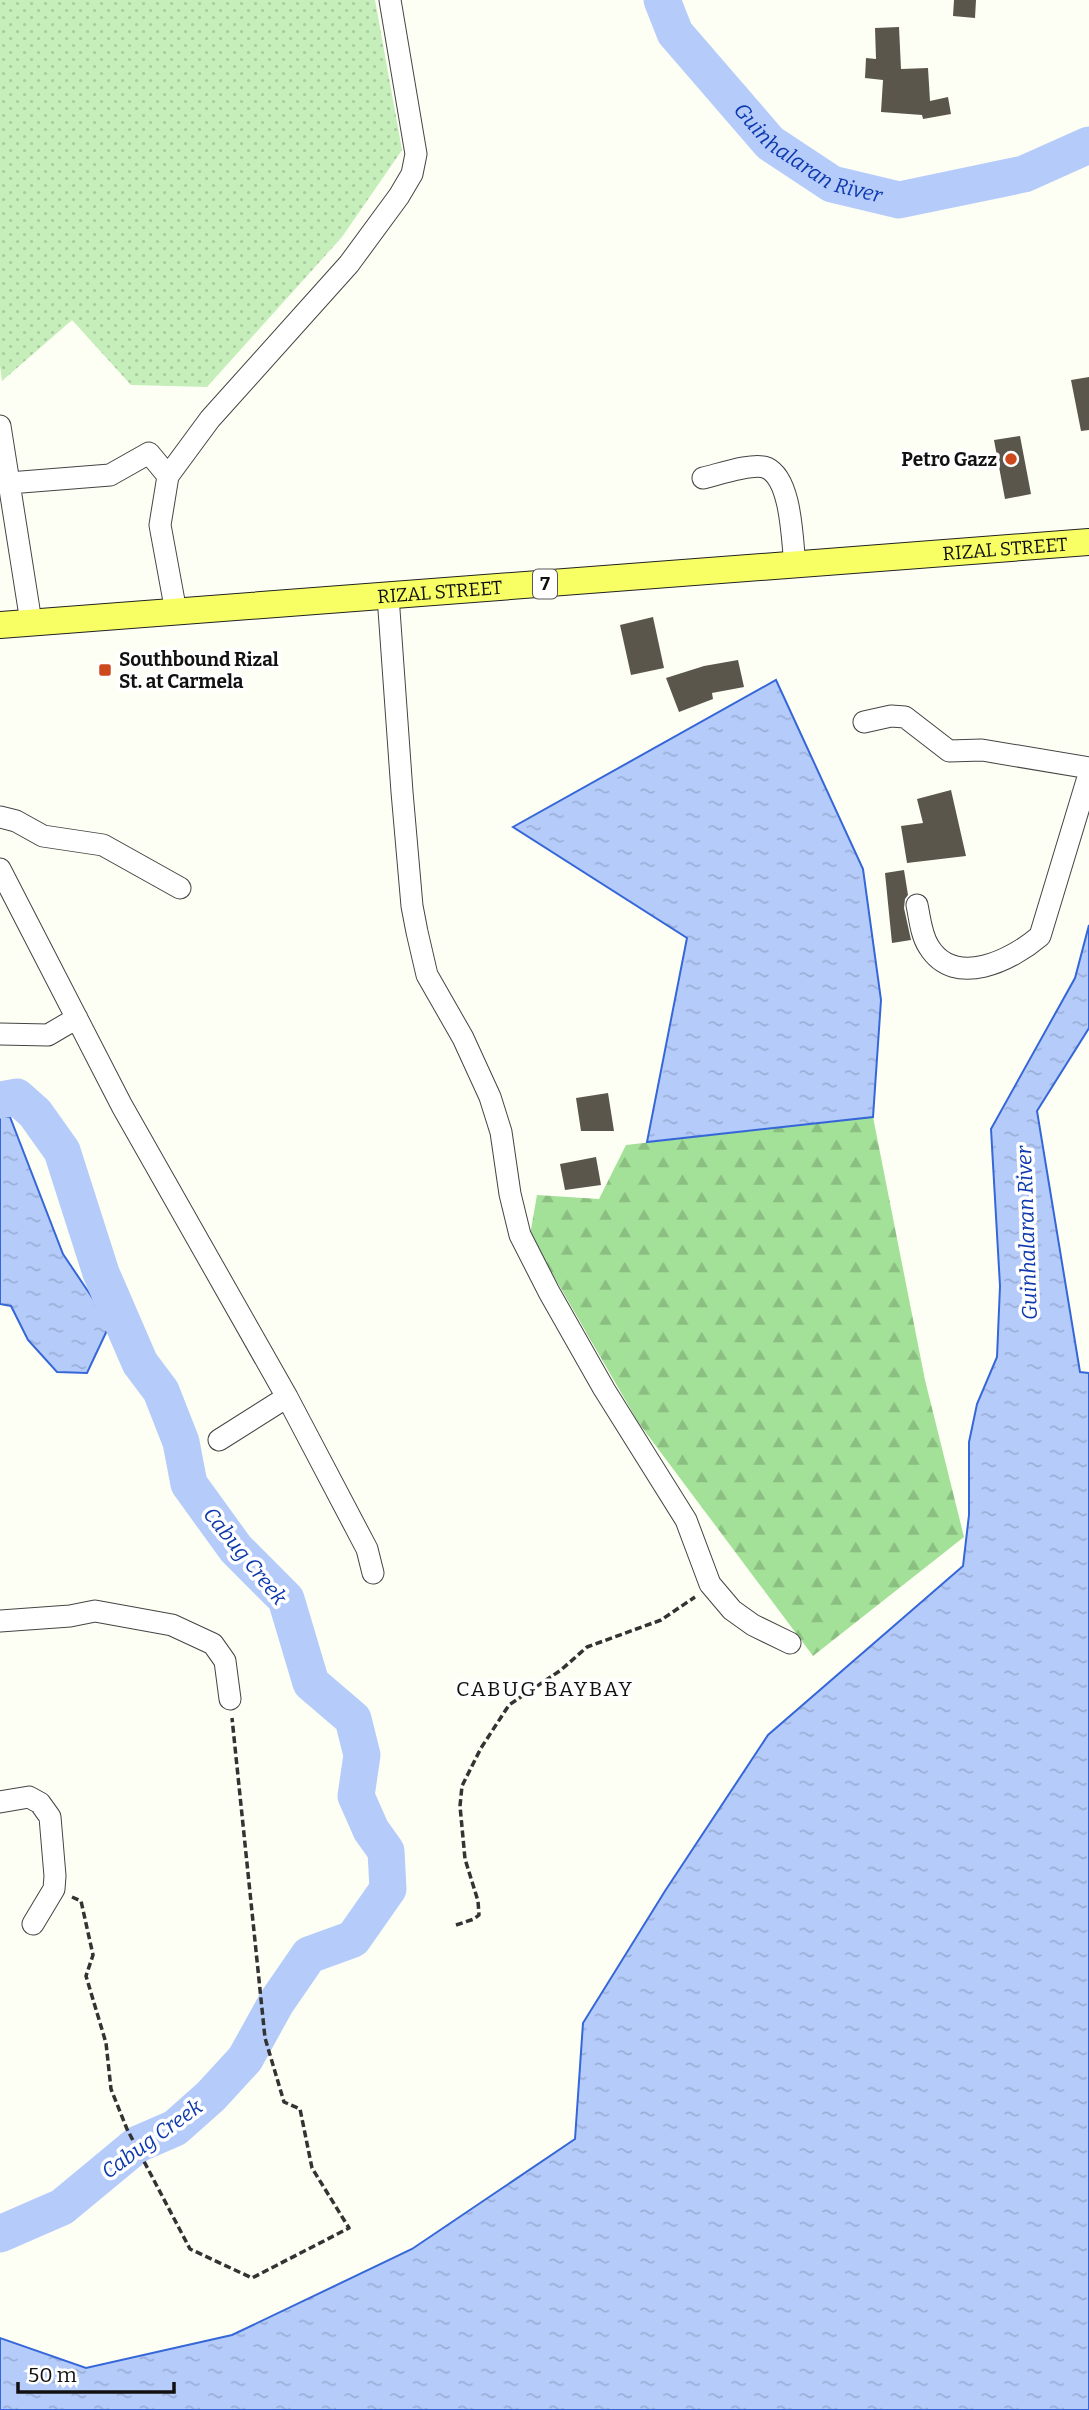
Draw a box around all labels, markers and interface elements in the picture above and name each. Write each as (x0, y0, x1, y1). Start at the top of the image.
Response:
water label: Guinhalaran River (728, 97, 886, 209)
place label: Petro Gazz (901, 448, 997, 471)
marker: Petro Gazz (1003, 451, 1019, 467)
street label: RIZAL STREET (942, 533, 1069, 565)
road number: 7 (533, 570, 557, 598)
street label: RIZAL STREET (376, 576, 503, 608)
place label: Southbound Rizal St. at Carmela (119, 648, 279, 693)
marker: Southbound Rizal St. at Carmela (97, 662, 113, 678)
water label: Guinhalaran River (1011, 1144, 1043, 1321)
water label: Cabug Creek (198, 1502, 293, 1611)
district label: CABUG BAYBAY (456, 1676, 634, 1702)
water label: Cabug Creek (96, 2093, 208, 2184)
scale bar (18, 2350, 173, 2394)
text: 50 m (28, 2362, 77, 2388)

